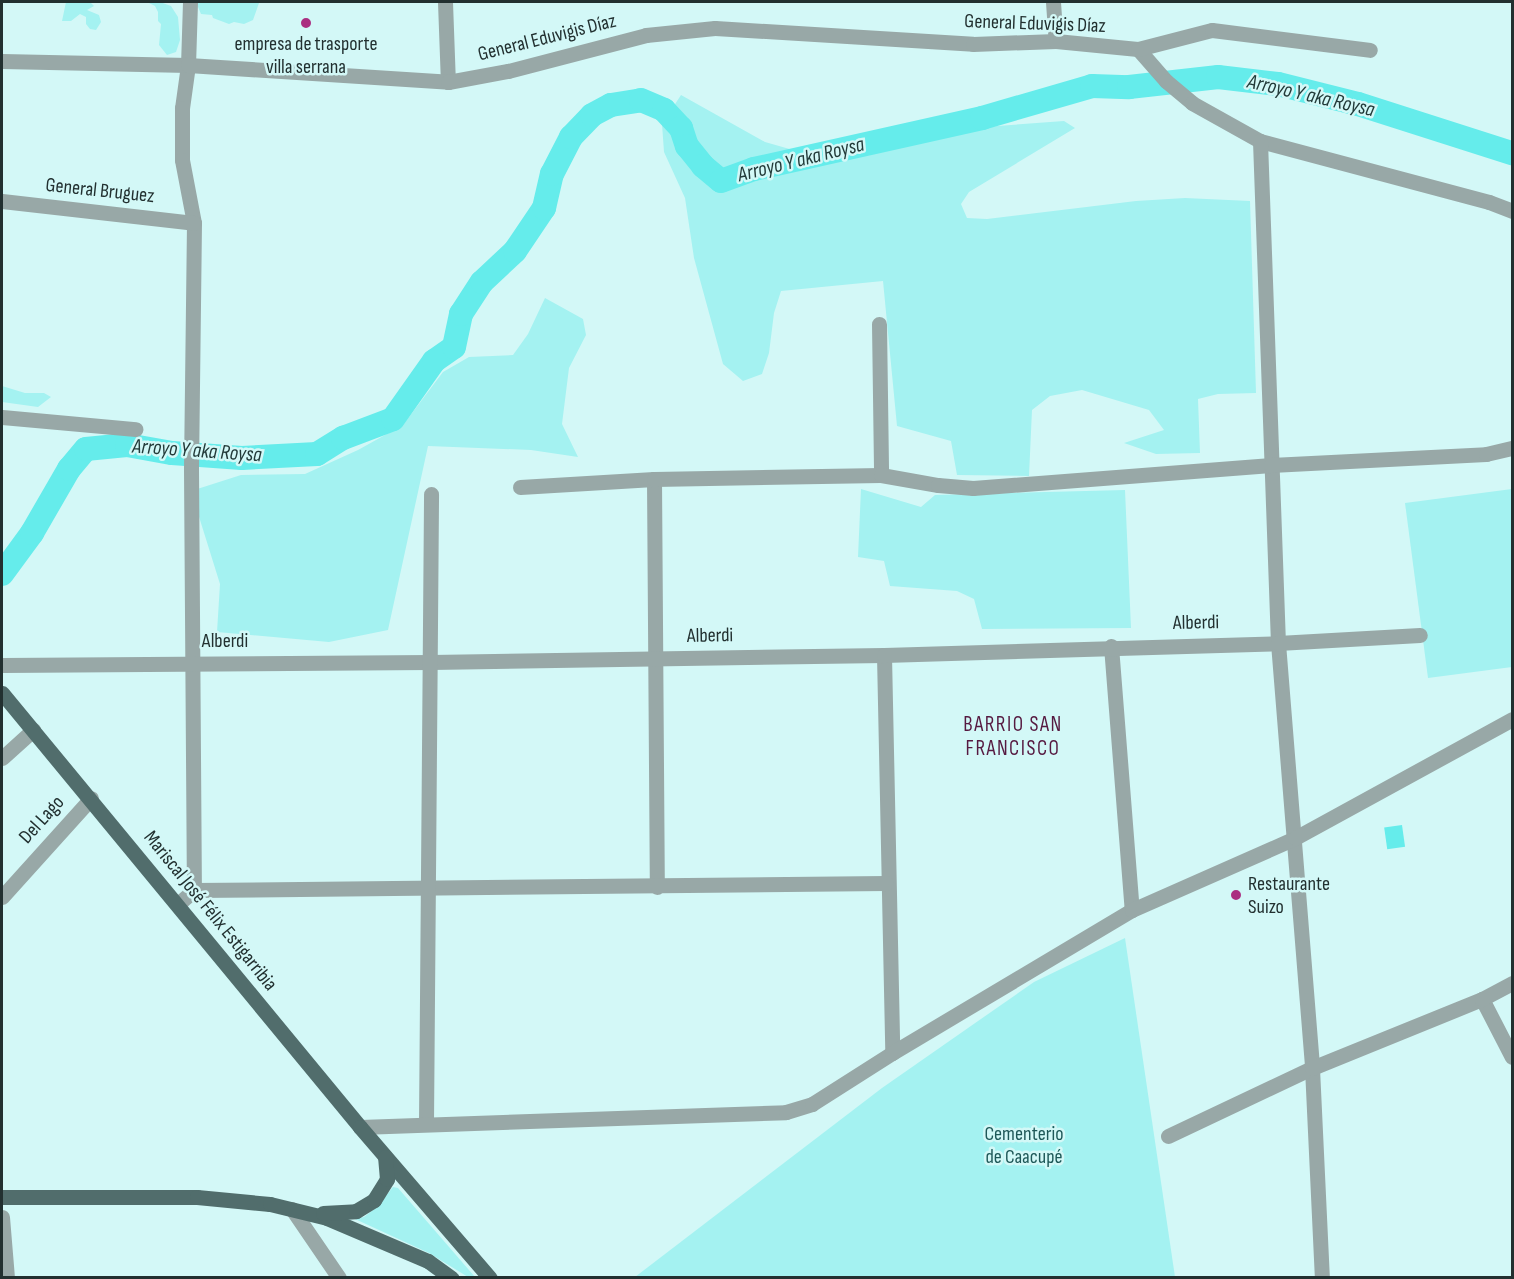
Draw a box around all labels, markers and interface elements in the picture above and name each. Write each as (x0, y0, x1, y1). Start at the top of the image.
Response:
street label: General Eduvigis Díaz (475, 9, 619, 67)
street label: General Eduvigis Díaz (964, 10, 1106, 38)
marker: empresa de trasporte villa serrana (299, 16, 313, 30)
place label: empresa de trasporte villa serrana (234, 33, 378, 80)
water label: Arroyo Y aka Roysa (1245, 69, 1377, 123)
water label: Arroyo Y aka Roysa (735, 132, 867, 188)
street label: General Bruguez (44, 173, 156, 209)
water label: Arroyo Y aka Roysa (131, 434, 263, 468)
street label: Alberdi (1173, 611, 1219, 635)
street label: Alberdi (687, 624, 733, 648)
street label: Alberdi (202, 629, 248, 653)
district label: BARRIO SAN FRANCISCO (963, 712, 1063, 762)
street label: Del Lago (14, 791, 70, 849)
street label: Mariscal José Félix Estigarribia (138, 826, 282, 996)
place label: Restaurante Suizo (1248, 872, 1330, 919)
marker: Restaurante Suizo (1229, 888, 1243, 902)
park label: Cementerio de Caacupé (985, 1123, 1063, 1170)

